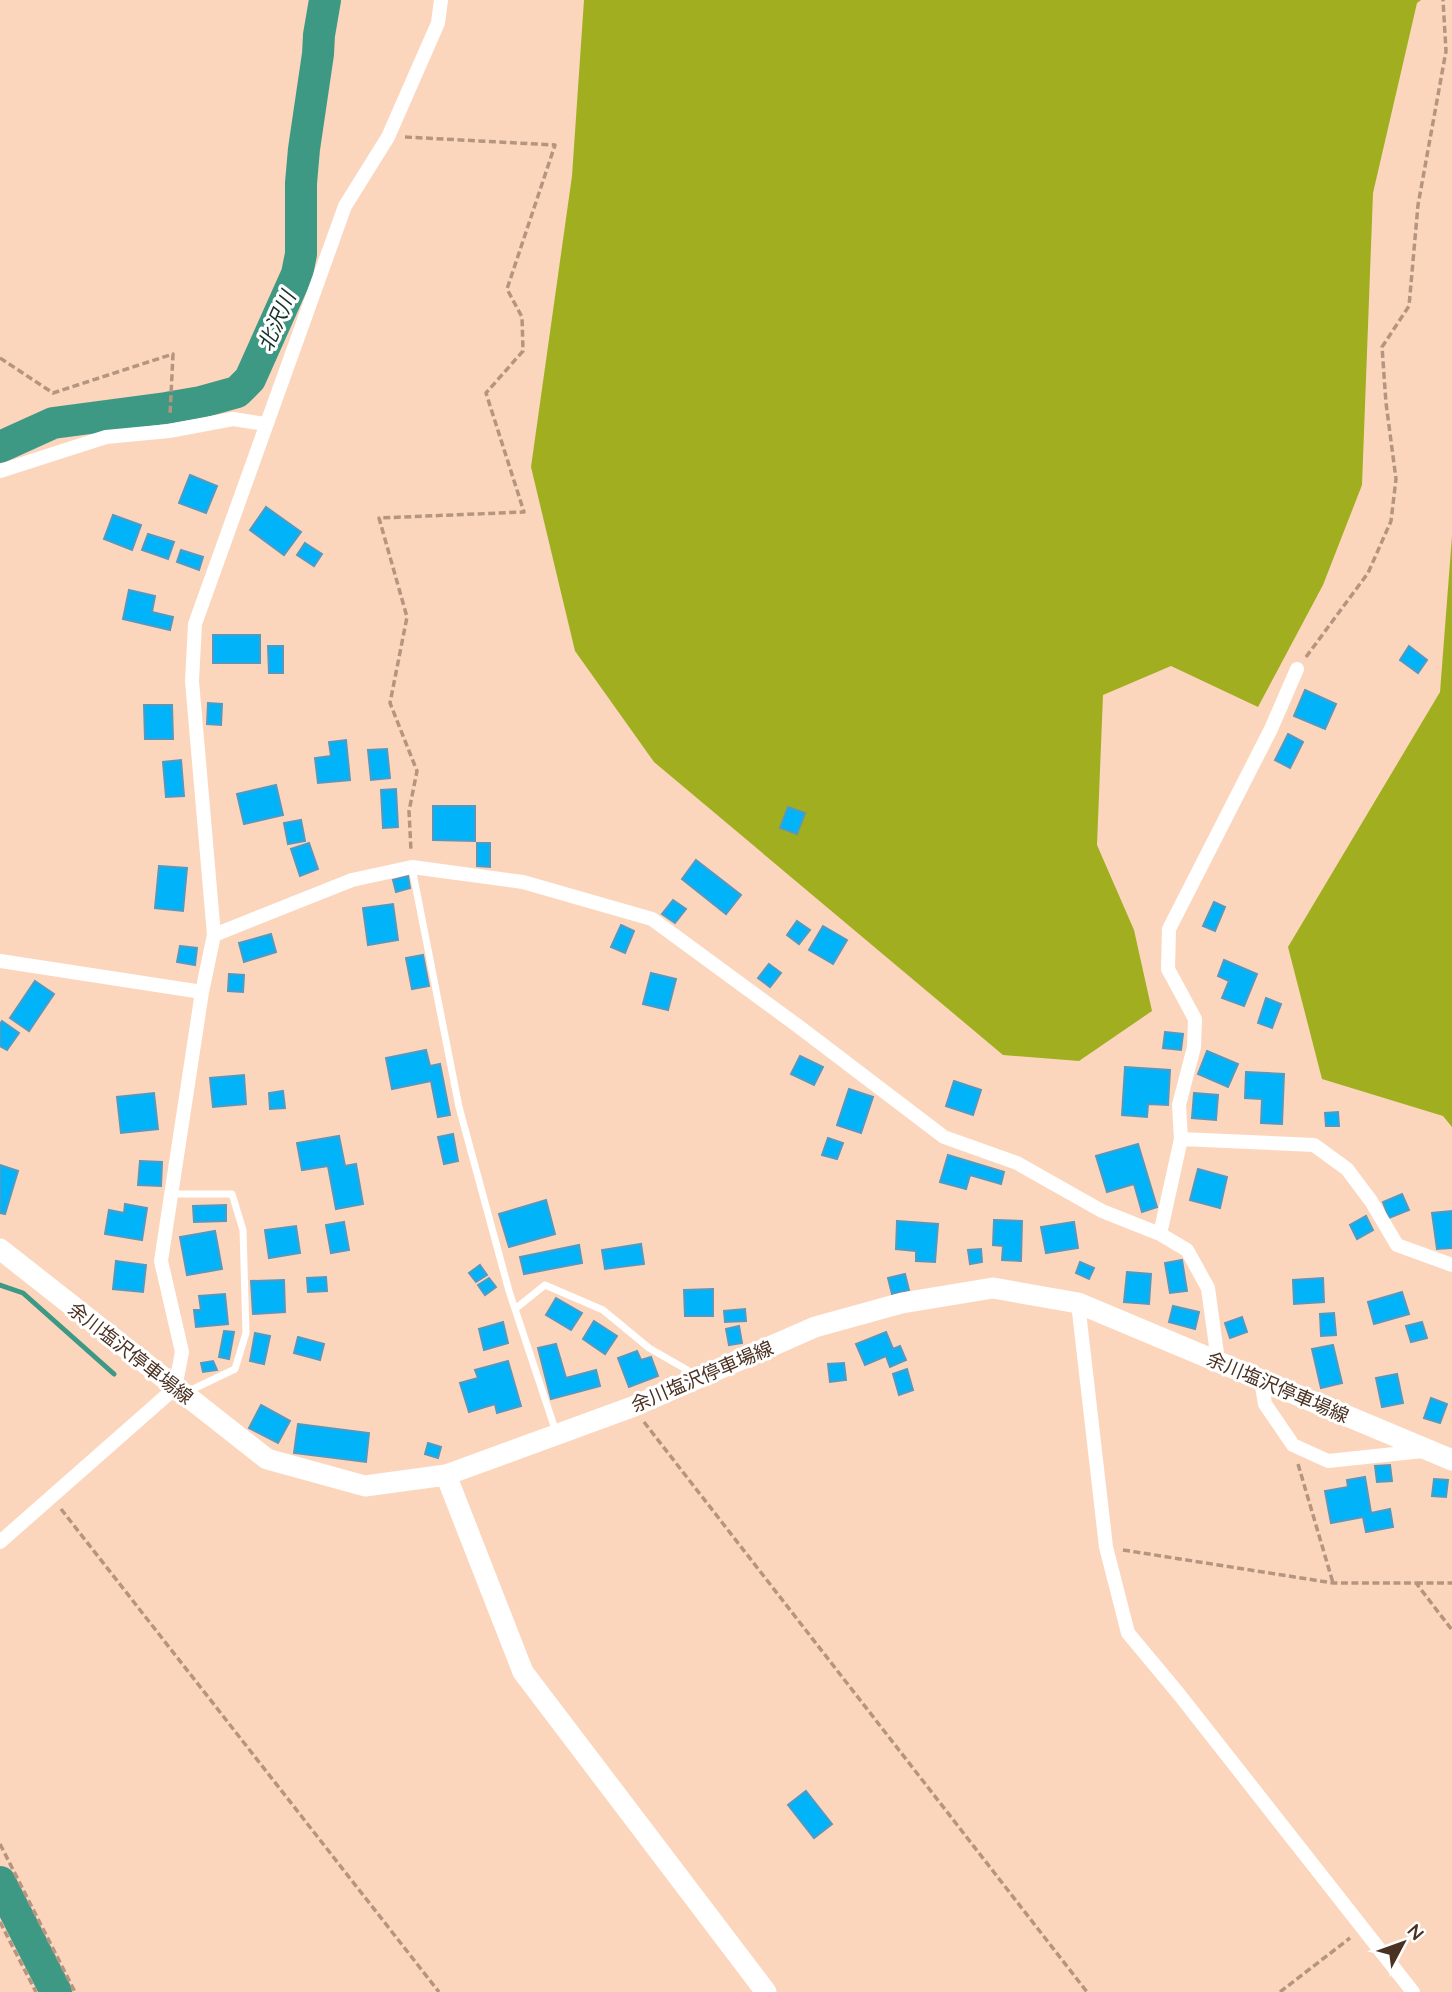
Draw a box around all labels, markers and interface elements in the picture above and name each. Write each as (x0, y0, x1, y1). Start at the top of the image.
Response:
water label: 北沢川 (251, 285, 302, 355)
street label: 余川塩沢停車場線 (64, 1297, 198, 1409)
street label: 余川塩沢停車場線 (627, 1335, 777, 1417)
street label: 余川塩沢停車場線 (1203, 1346, 1353, 1428)
north arrow (1368, 1908, 1438, 1978)
text: N (1402, 1919, 1429, 1945)

